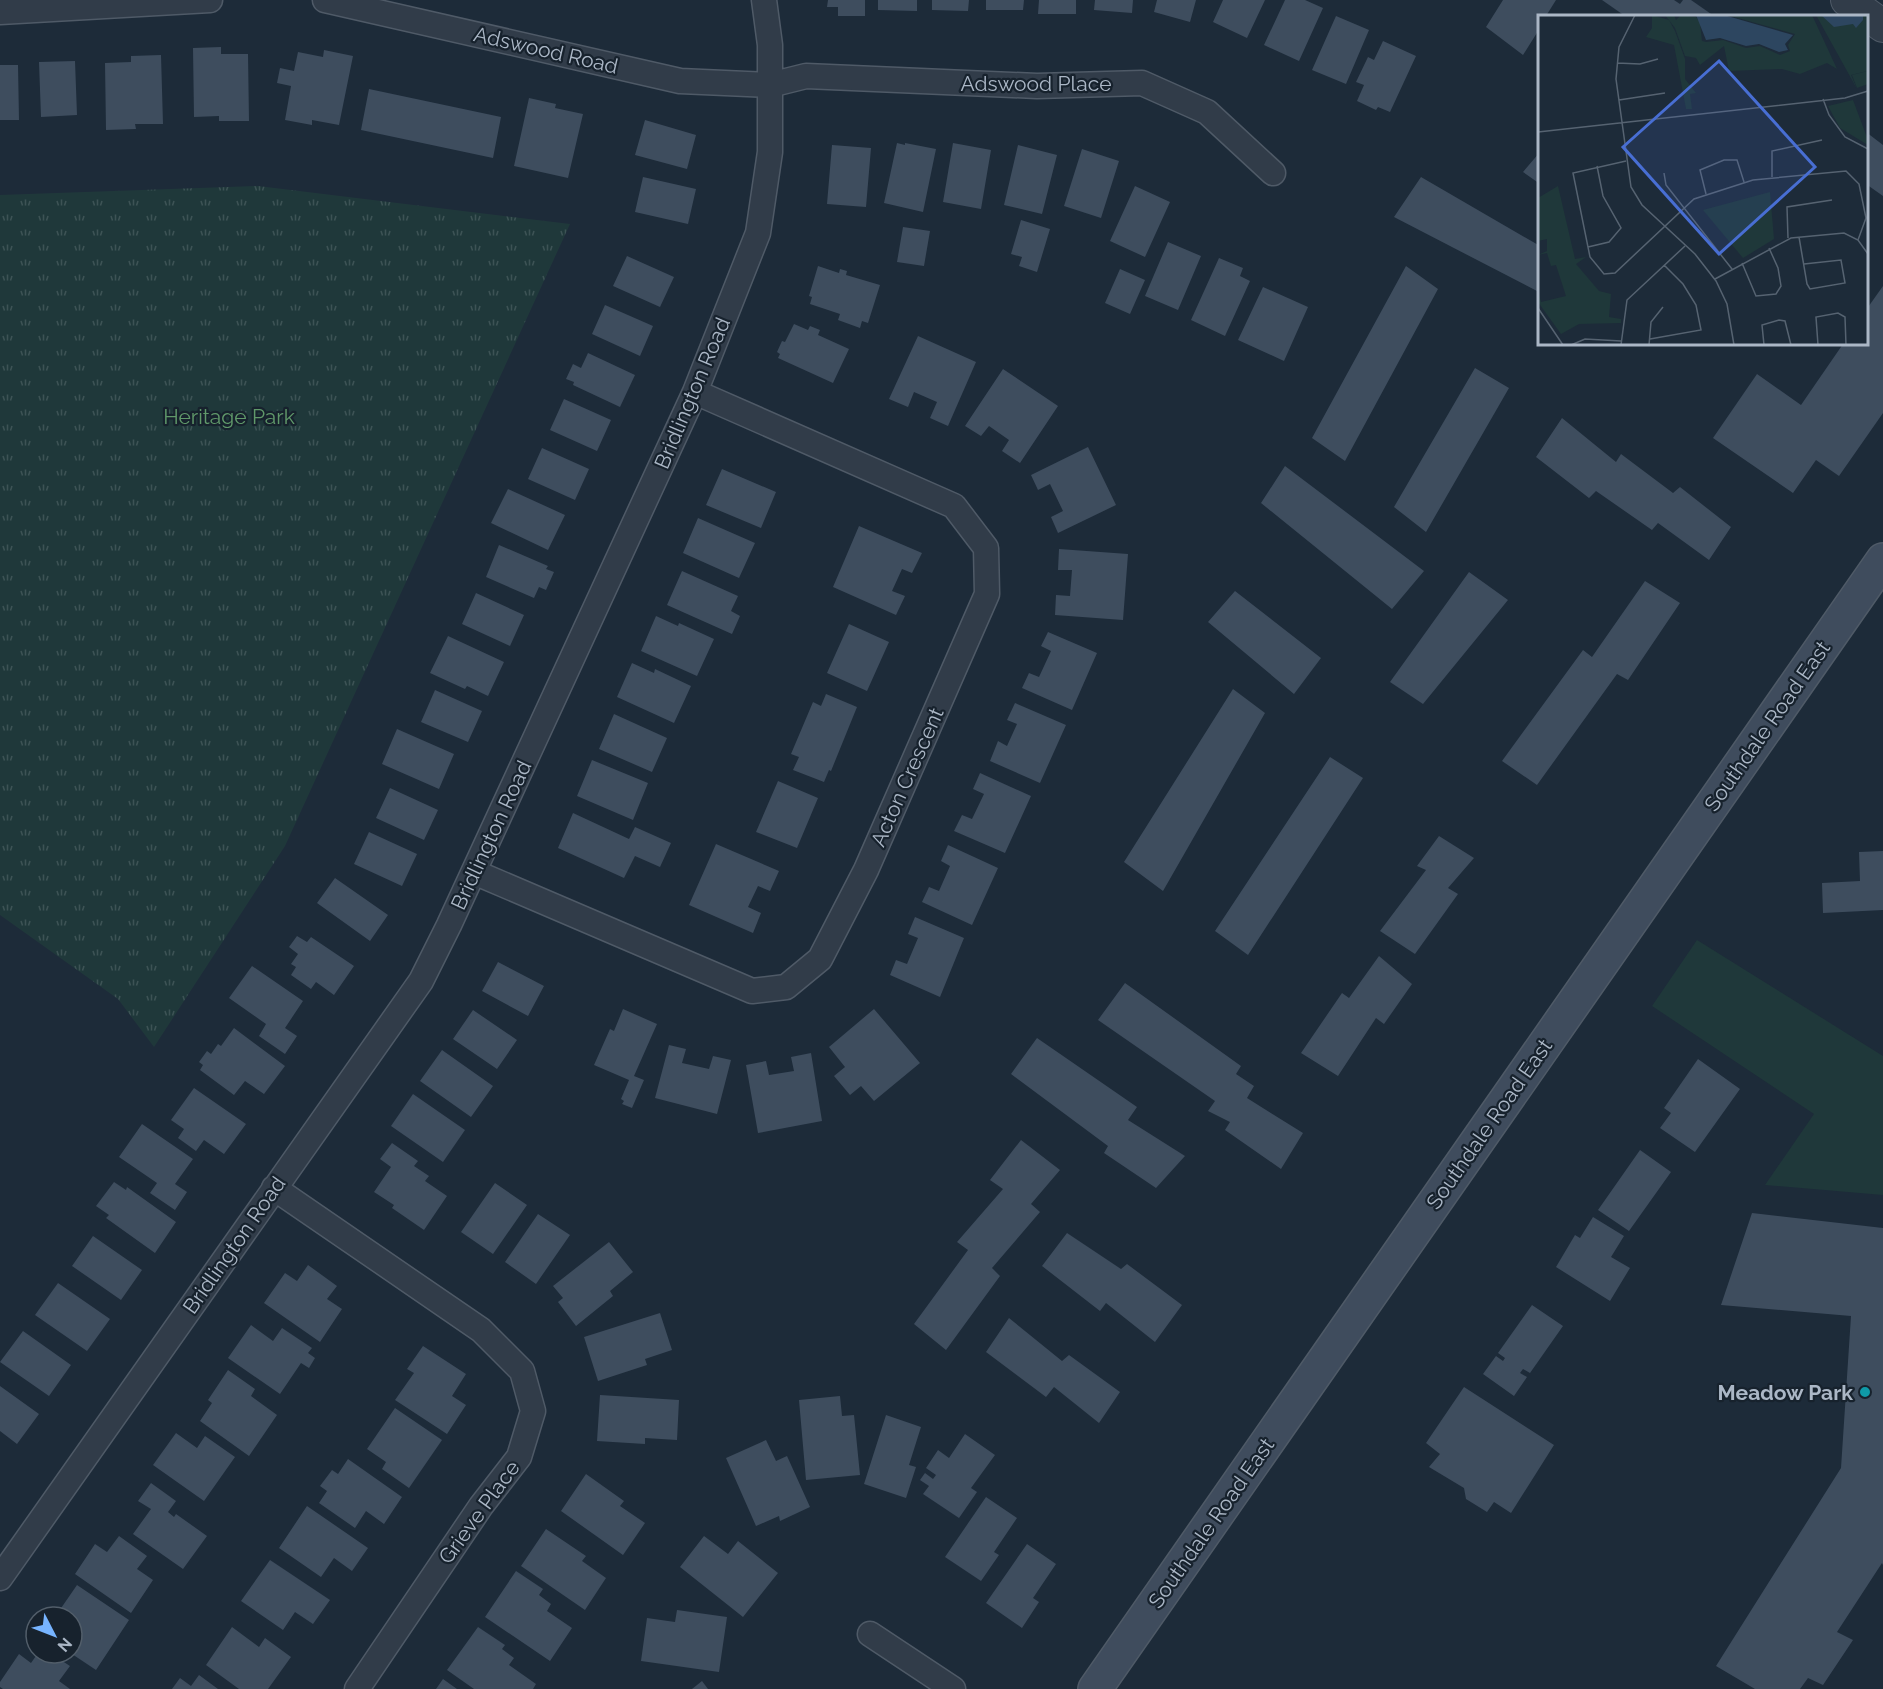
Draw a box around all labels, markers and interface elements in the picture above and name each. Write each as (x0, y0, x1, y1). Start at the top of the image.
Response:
inset map (1538, 15, 1868, 345)
street label: Adswood Road (471, 21, 621, 79)
street label: Adswood Place (961, 71, 1111, 96)
street label: Bridlington Road (649, 314, 735, 472)
park label: Heritage Park (163, 404, 295, 429)
street label: Southdale Road East (1699, 636, 1835, 816)
street label: Acton Crescent (865, 704, 949, 850)
street label: Bridlington Road (445, 756, 537, 914)
street label: Southdale Road East (1421, 1034, 1557, 1214)
street label: Bridlington Road (177, 1172, 291, 1318)
place label: Meadow Park (1718, 1380, 1853, 1405)
marker: Meadow Park (1858, 1385, 1872, 1399)
street label: Southdale Road East (1143, 1433, 1279, 1613)
street label: Grieve Place (433, 1456, 525, 1568)
north arrow (24, 1605, 84, 1665)
text: N (54, 1634, 76, 1656)

